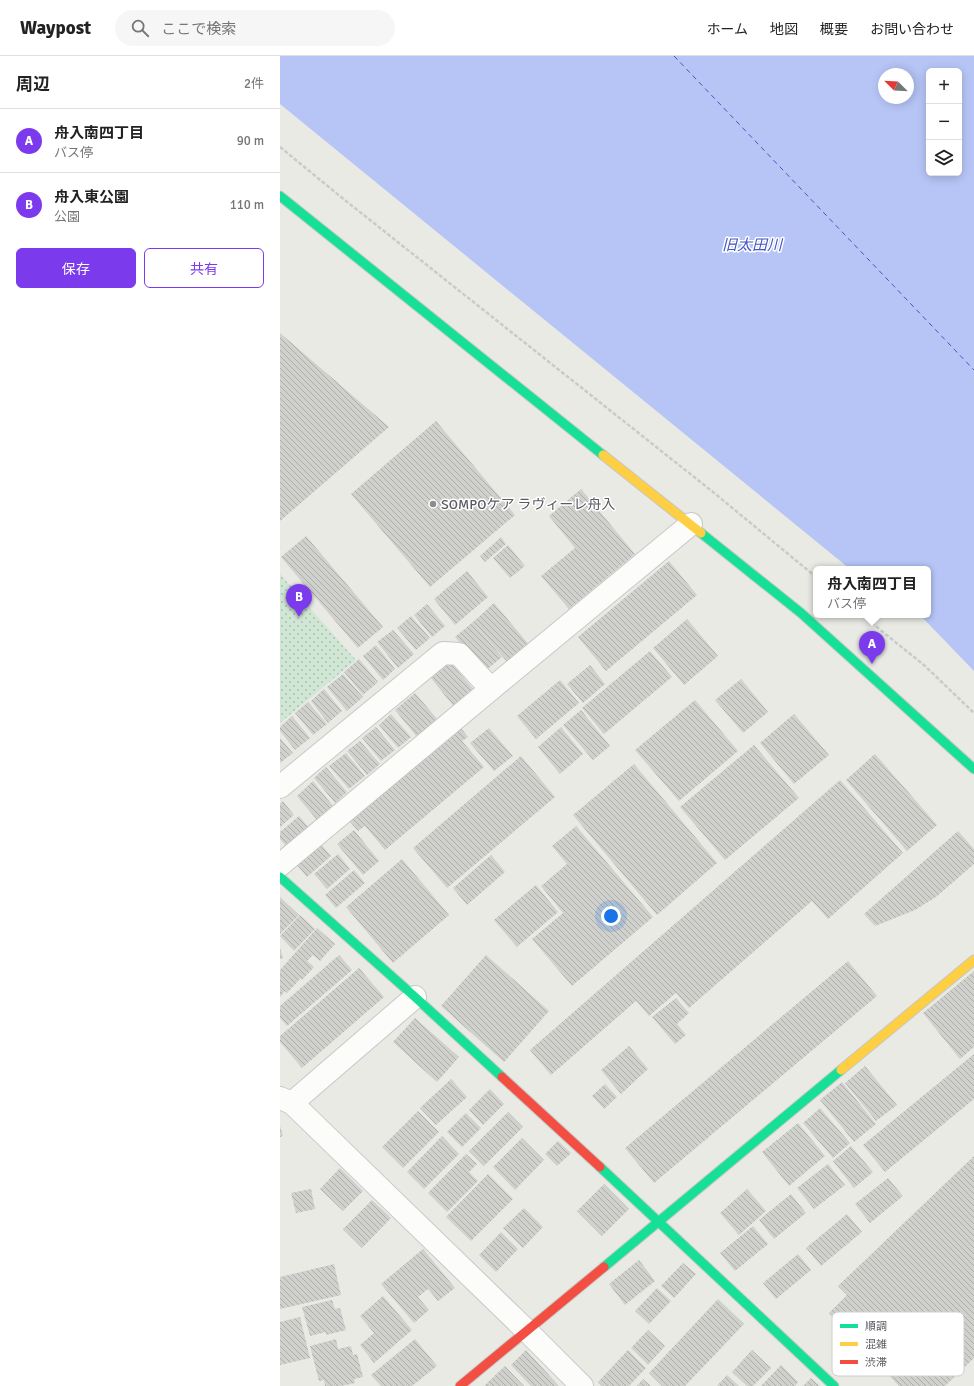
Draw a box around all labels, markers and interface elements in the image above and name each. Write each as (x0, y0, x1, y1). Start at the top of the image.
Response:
search box (115, 10, 395, 46)
text: Waypost (20, 16, 91, 40)
icon: search (129, 17, 151, 39)
text: ここで検索 (161, 20, 236, 38)
text: ホーム (706, 21, 748, 38)
text: 地図 (770, 21, 798, 38)
text: 概要 (820, 21, 848, 38)
text: お問い合わせ (870, 21, 954, 38)
north arrow (878, 68, 914, 104)
map controls (926, 68, 962, 176)
button: + (926, 68, 962, 104)
text: 周辺 (16, 74, 50, 95)
text: 2件 (244, 76, 264, 92)
button: − (926, 104, 962, 140)
text: 舟入南四丁目 (54, 124, 144, 142)
text: A (25, 133, 33, 149)
text: 90 m (237, 133, 264, 149)
button: layers (926, 140, 962, 176)
text: バス停 (54, 145, 93, 161)
text: 舟入東公園 (54, 188, 129, 206)
text: B (25, 197, 33, 213)
text: 110 m (230, 197, 264, 213)
text: 公園 (54, 209, 80, 225)
water label: 旧太田川 (722, 236, 784, 254)
button: 保存 (16, 248, 136, 288)
button: 共有 (144, 248, 264, 288)
place label: SOMPOケア ラヴィーレ舟入 (441, 496, 615, 513)
marker: SOMPOケア ラヴィーレ舟入 (428, 499, 438, 509)
popup (813, 566, 931, 618)
text: 舟入南四丁目 (827, 575, 917, 593)
pin: B (286, 584, 312, 617)
text: バス停 (827, 596, 866, 612)
pin: A (859, 631, 885, 664)
your location (601, 906, 621, 926)
legend (832, 1312, 964, 1376)
text: 順調 (865, 1320, 887, 1333)
text: 混雑 (865, 1338, 887, 1351)
text: 渋滞 (865, 1356, 887, 1369)

